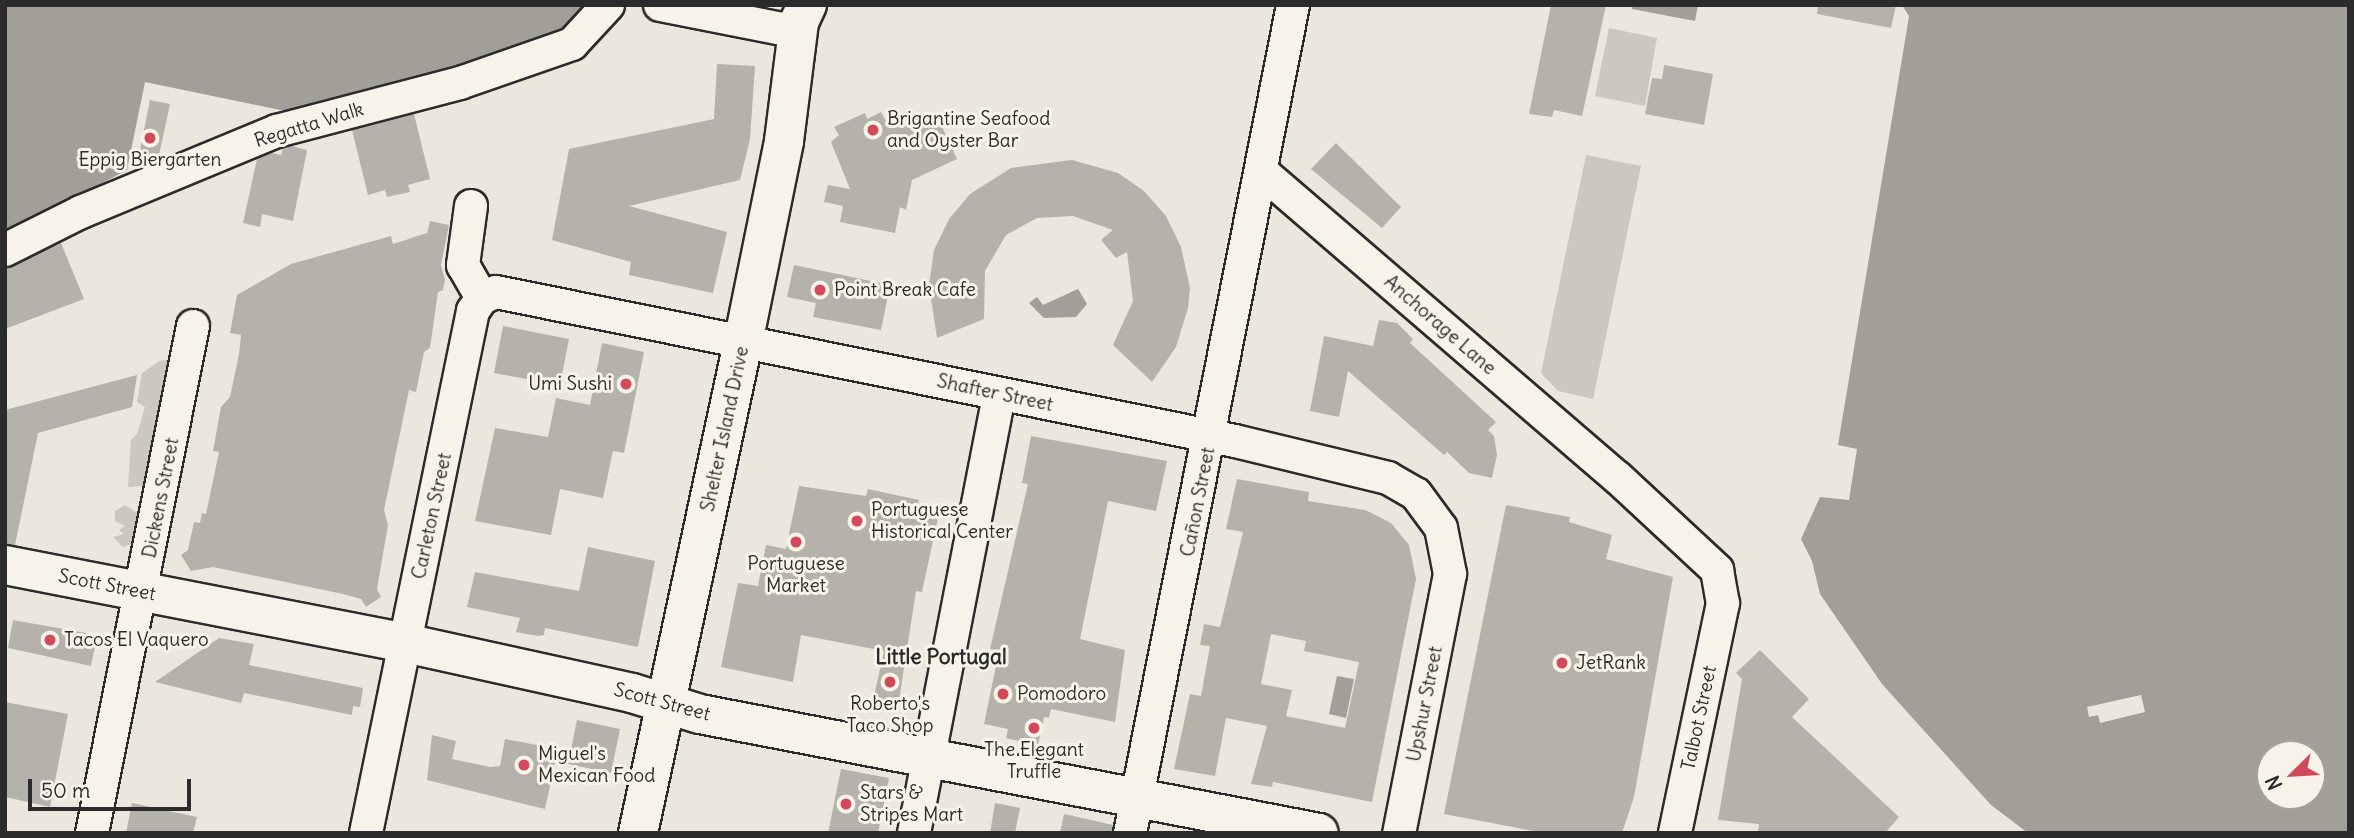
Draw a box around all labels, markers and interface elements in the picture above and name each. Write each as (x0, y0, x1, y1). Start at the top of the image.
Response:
street label: Regatta Walk (252, 98, 366, 152)
place label: Brigantine Seafood and Oyster Bar (887, 108, 1050, 152)
marker: Brigantine Seafood and Oyster Bar (865, 122, 881, 138)
marker: Eppig Biergarten (142, 130, 158, 146)
place label: Eppig Biergarten (78, 149, 222, 171)
street label: Anchorage Lane (1380, 270, 1500, 380)
place label: Point Break Cafe (834, 279, 976, 301)
marker: Point Break Cafe (812, 282, 828, 298)
street label: Shelter Island Drive (696, 344, 754, 514)
street label: Shafter Street (935, 370, 1055, 416)
place label: Umi Sushi (528, 373, 612, 395)
marker: Umi Sushi (618, 376, 634, 392)
street label: Dickens Street (138, 436, 184, 560)
street label: Cañon Street (1176, 445, 1220, 559)
street label: Carleton Street (407, 451, 457, 581)
place label: Portuguese Historical Center (871, 499, 1013, 543)
marker: Portuguese Historical Center (849, 513, 865, 529)
marker: Portuguese Market (788, 534, 804, 550)
place label: Portuguese Market (747, 553, 845, 597)
street label: Scott Street (56, 564, 158, 606)
place label: Tacos El Vaquero (64, 629, 209, 651)
marker: Tacos El Vaquero (42, 632, 58, 648)
district label: Little Portugal (875, 644, 1007, 670)
street label: Upshur Street (1403, 644, 1447, 764)
place label: JetRank (1576, 652, 1646, 674)
marker: JetRank (1554, 655, 1570, 671)
street label: Talbot Street (1677, 664, 1721, 772)
marker: Roberto's Taco Shop (882, 674, 898, 690)
street label: Scott Street (611, 678, 713, 726)
place label: Pomodoro (1017, 683, 1106, 705)
marker: Pomodoro (995, 686, 1011, 702)
place label: Roberto's Taco Shop (846, 693, 934, 737)
marker: The Elegant Truffle (1026, 720, 1042, 736)
place label: The Elegant Truffle (984, 739, 1084, 783)
north arrow (2256, 740, 2326, 810)
place label: Miguel's Mexican Food (538, 743, 655, 787)
marker: Miguel's Mexican Food (516, 757, 532, 773)
scale bar (32, 764, 194, 808)
text: N (2260, 772, 2287, 794)
text: 50 m (41, 777, 90, 804)
place label: Stars & Stripes Mart (860, 782, 963, 826)
marker: Stars & Stripes Mart (838, 796, 854, 812)

